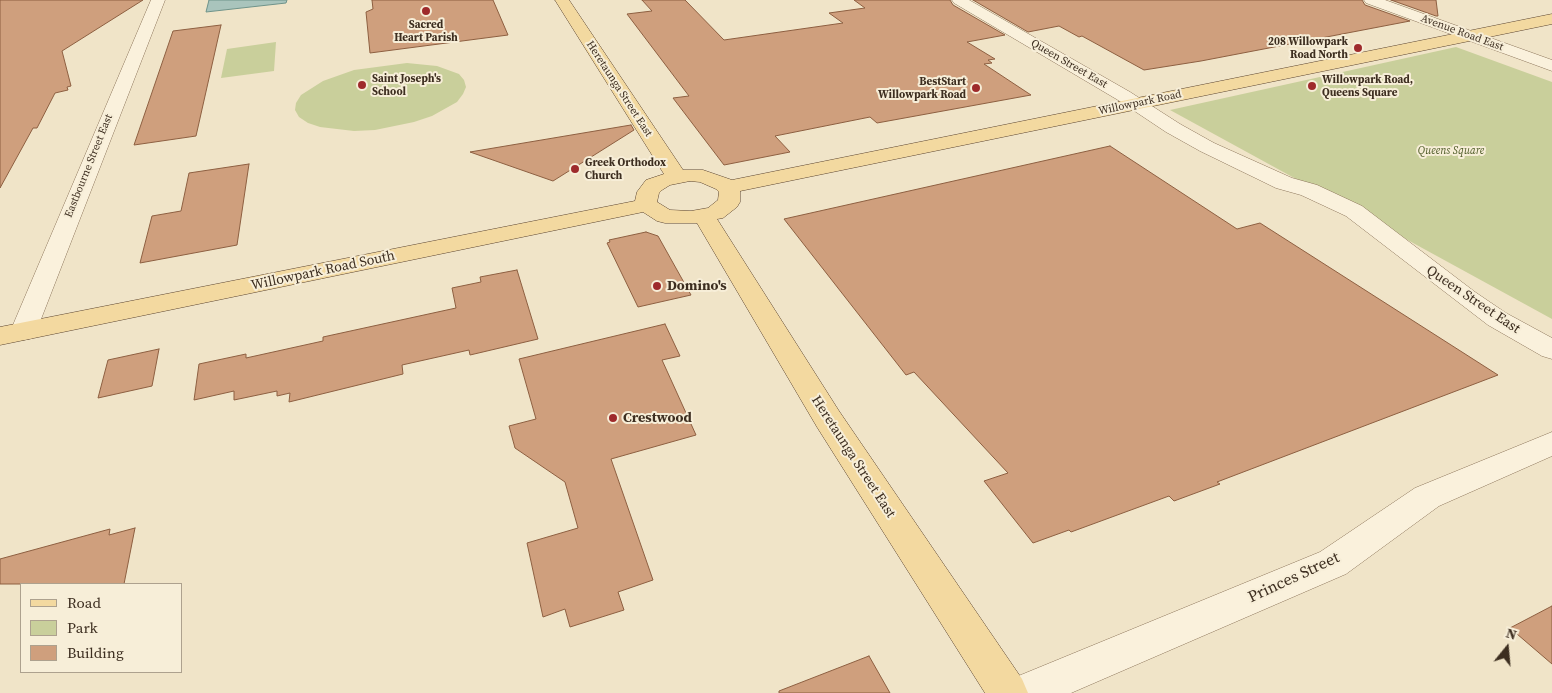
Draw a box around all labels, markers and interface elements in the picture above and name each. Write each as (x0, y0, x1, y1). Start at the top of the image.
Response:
marker: Sacred Heart Parish (420, 5, 432, 17)
street label: Avenue Road East (1419, 12, 1505, 54)
place label: Sacred Heart Parish (394, 18, 458, 44)
place label: 208 Willowpark Road North (1268, 35, 1348, 61)
street label: Queen Street East (1028, 37, 1110, 91)
street label: Heretaunga Street East (583, 39, 655, 139)
marker: 208 Willowpark Road North (1352, 42, 1364, 54)
place label: Saint Joseph's School (372, 72, 441, 98)
place label: Willowpark Road, Queens Square (1322, 73, 1413, 99)
place label: BestStart Willowpark Road (878, 75, 966, 101)
marker: Saint Joseph's School (356, 79, 368, 91)
marker: Willowpark Road, Queens Square (1306, 80, 1318, 92)
marker: BestStart Willowpark Road (970, 82, 982, 94)
street label: Willowpark Road (1097, 88, 1183, 118)
street label: Eastbourne Street East (62, 112, 116, 220)
park label: Queens Square (1418, 144, 1484, 158)
place label: Greek Orthodox Church (585, 156, 666, 182)
marker: Greek Orthodox Church (569, 163, 581, 175)
street label: Willowpark Road South (249, 248, 397, 294)
street label: Queen Street East (1423, 262, 1523, 338)
place label: Domino's (667, 278, 727, 294)
marker: Domino's (651, 280, 663, 292)
street label: Heretaunga Street East (807, 393, 899, 521)
place label: Crestwood (623, 410, 692, 426)
marker: Crestwood (607, 412, 619, 424)
street label: Princes Street (1245, 548, 1343, 608)
legend (20, 583, 182, 673)
text: Road (67, 592, 101, 613)
text: Park (67, 617, 98, 638)
north arrow (1482, 623, 1532, 673)
text: N (1504, 623, 1519, 645)
text: Building (67, 642, 124, 663)

